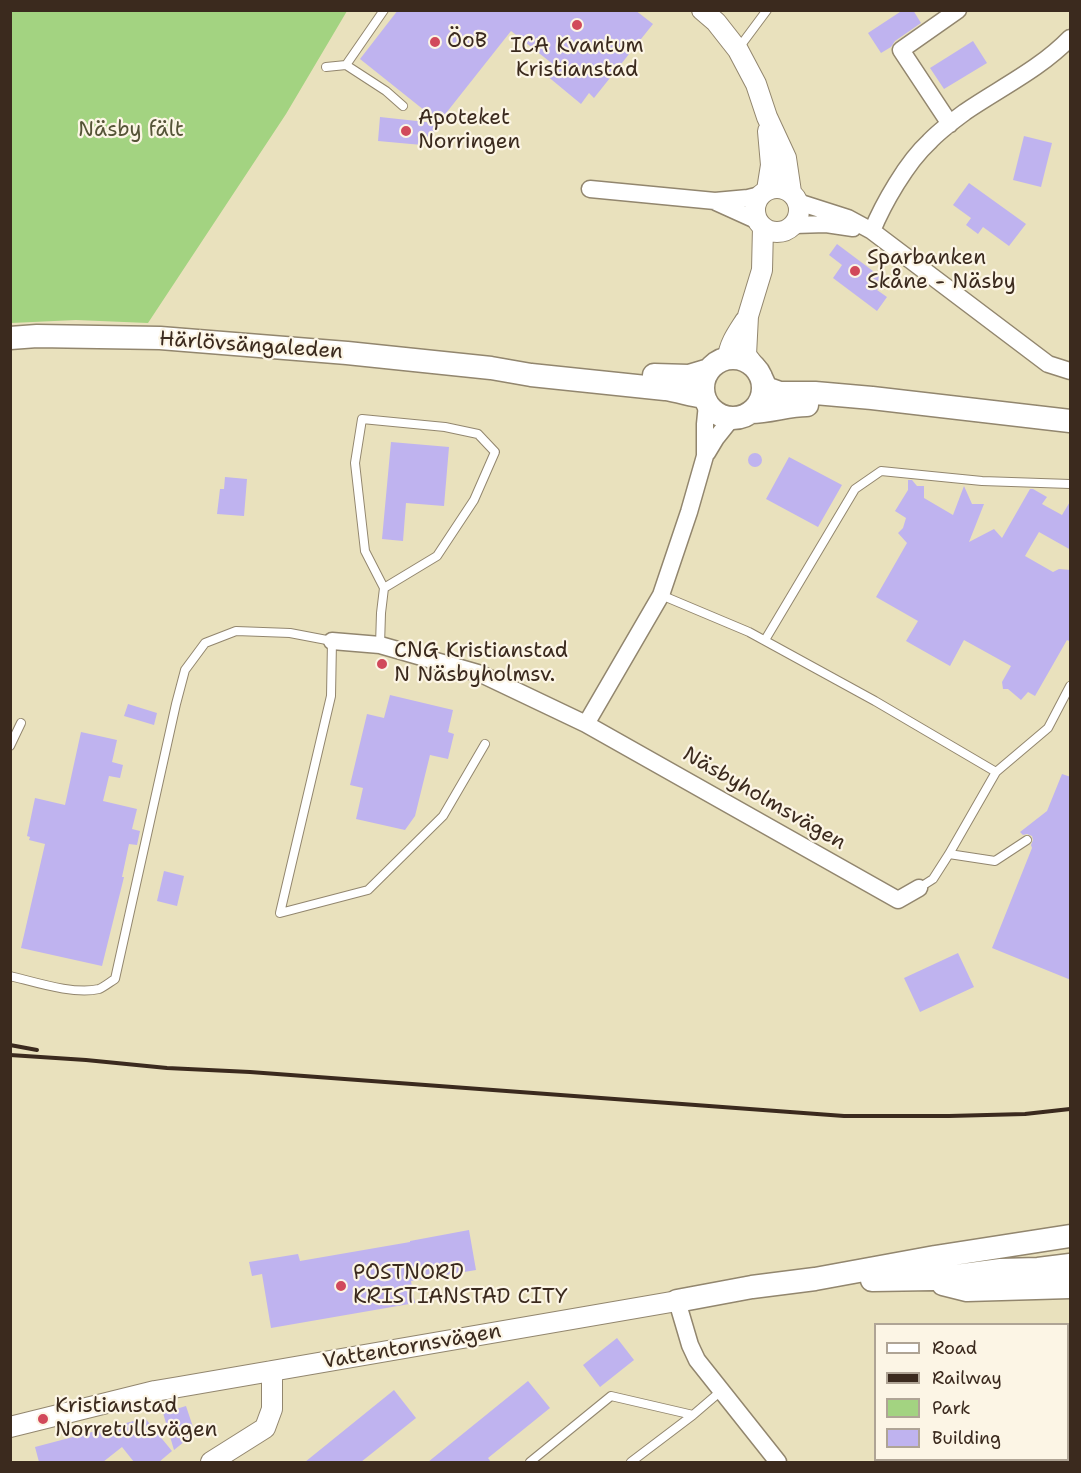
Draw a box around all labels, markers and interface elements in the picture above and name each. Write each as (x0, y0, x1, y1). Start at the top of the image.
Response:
marker: ICA Kvantum Kristianstad (570, 18, 584, 32)
place label: ÖoB (447, 29, 487, 55)
place label: ICA Kvantum Kristianstad (510, 34, 644, 84)
marker: ÖoB (428, 35, 442, 49)
place label: Apoteket Norringen (418, 106, 520, 156)
park label: Näsby fält (78, 118, 184, 144)
marker: Apoteket Norringen (399, 124, 413, 138)
place label: Sparbanken Skåne - Näsby (867, 246, 1016, 296)
marker: Sparbanken Skåne - Näsby (848, 264, 862, 278)
street label: Härlövsängaleden (158, 327, 344, 365)
place label: CNG Kristianstad N Näsbyholmsv. (394, 639, 568, 689)
marker: CNG Kristianstad N Näsbyholmsv. (375, 657, 389, 671)
street label: Näsbyholmsvägen (678, 742, 850, 856)
place label: POSTNORD KRISTIANSTAD CITY (353, 1261, 568, 1311)
marker: POSTNORD KRISTIANSTAD CITY (334, 1279, 348, 1293)
street label: Vattentornsvägen (321, 1319, 503, 1375)
legend (874, 1323, 1069, 1461)
text: Road (932, 1336, 977, 1360)
text: Railway (932, 1366, 1002, 1390)
place label: Kristianstad Norretullsvägen (55, 1394, 217, 1444)
text: Park (932, 1396, 971, 1420)
marker: Kristianstad Norretullsvägen (36, 1412, 50, 1426)
text: Building (932, 1426, 1001, 1450)

